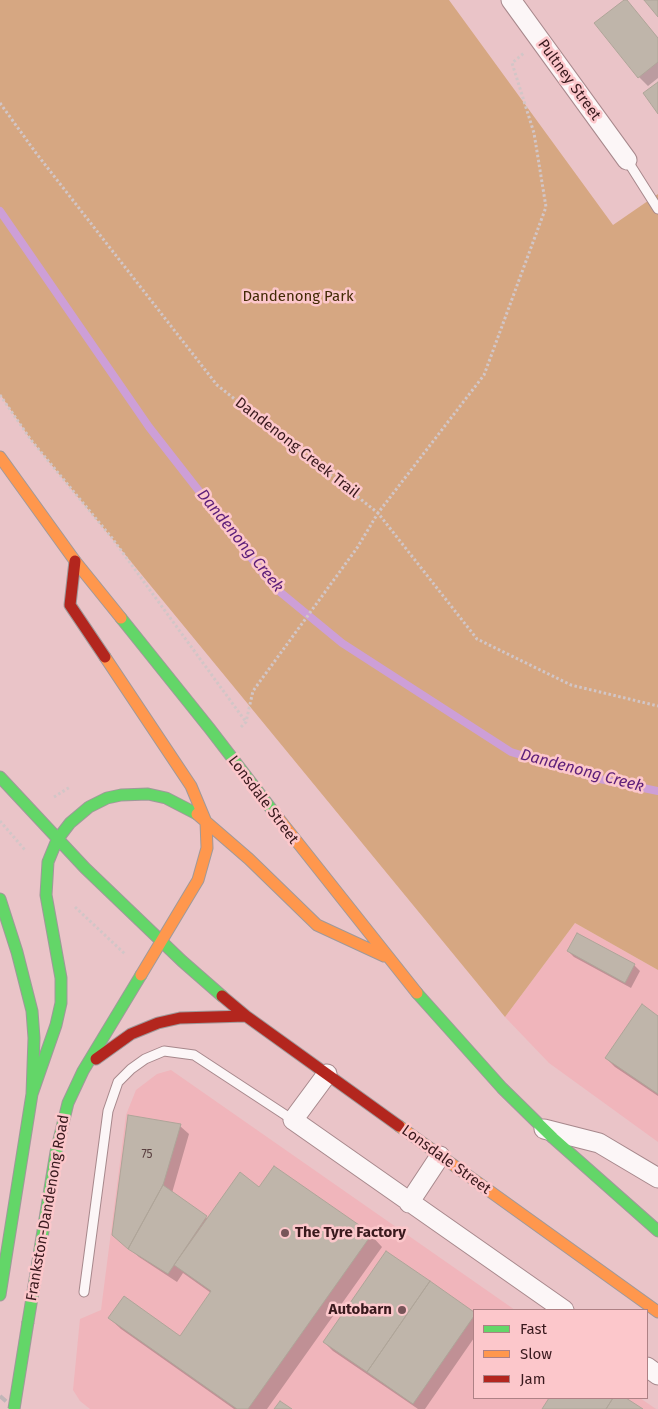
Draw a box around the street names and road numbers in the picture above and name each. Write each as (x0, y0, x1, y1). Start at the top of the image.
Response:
street label: Pultney Street (534, 36, 604, 124)
street label: Dandenong Creek Trail (231, 394, 363, 502)
street label: Lonsdale Street (224, 752, 302, 848)
street label: Frankston-Dandenong Road (23, 1113, 73, 1303)
street label: Lonsdale Street (398, 1122, 494, 1198)

